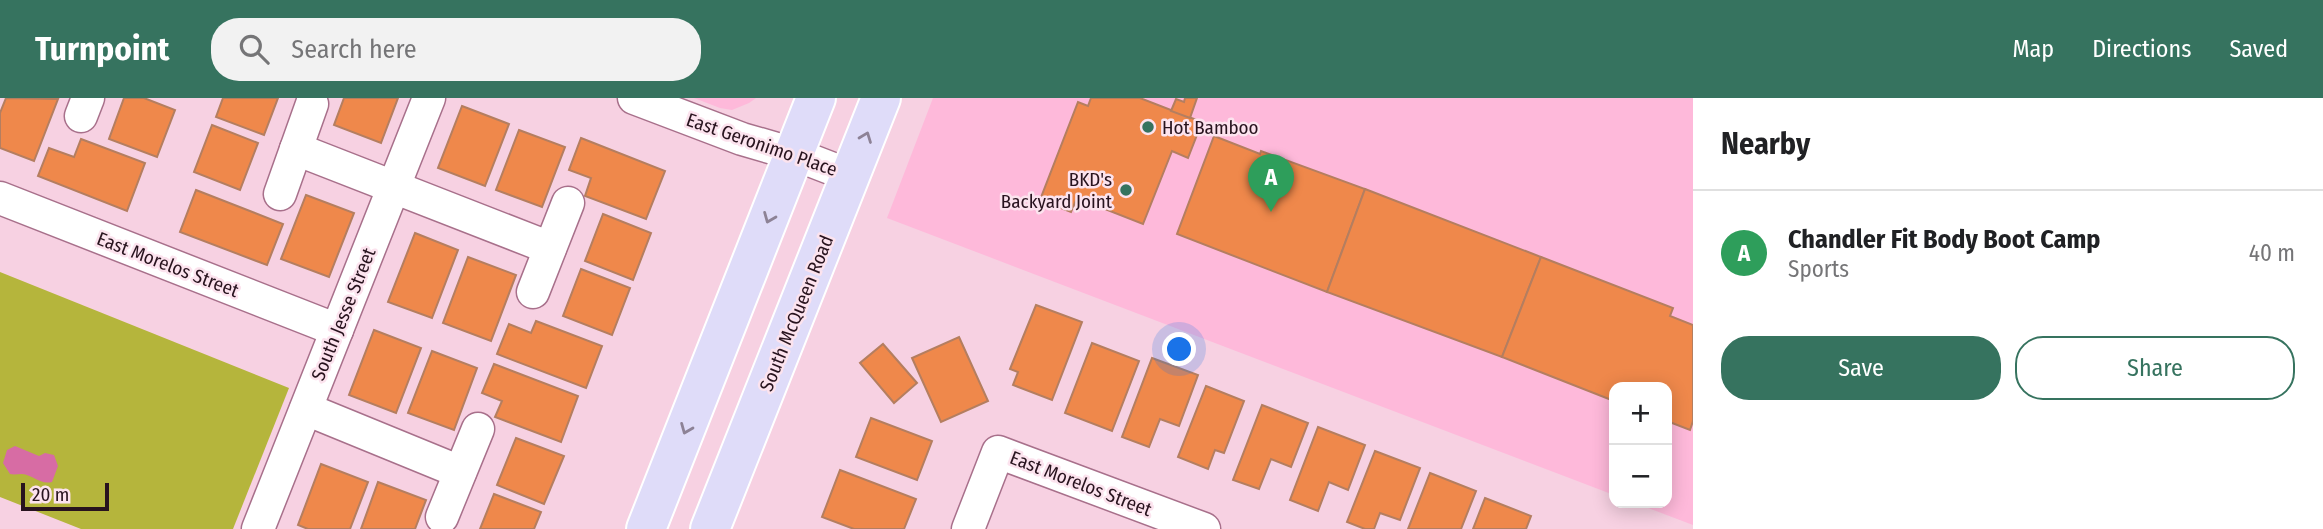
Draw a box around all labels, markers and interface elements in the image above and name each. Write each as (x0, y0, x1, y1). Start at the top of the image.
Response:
search box (211, 18, 701, 81)
text: Turnpoint (35, 29, 169, 69)
icon: search (235, 30, 273, 68)
text: Search here (291, 34, 417, 65)
text: Map (2013, 35, 2054, 63)
text: Directions (2092, 35, 2191, 63)
text: Saved (2229, 35, 2288, 63)
street label: East Geronimo Place (683, 108, 840, 181)
place label: Hot Bamboo (1162, 116, 1259, 139)
marker: Hot Bamboo (1140, 119, 1156, 135)
text: Nearby (1721, 126, 1810, 162)
one-way arrow (858, 131, 872, 143)
pin: A (1248, 154, 1294, 212)
place label: BKD's Backyard Joint (1001, 168, 1113, 213)
marker: BKD's Backyard Joint (1118, 182, 1134, 198)
one-way arrow (764, 211, 778, 223)
text: Chandler Fit Body Boot Camp (1788, 224, 2100, 255)
street label: East Morelos Street (94, 227, 243, 302)
street label: South McQueen Road (755, 232, 838, 395)
text: A (1738, 239, 1750, 267)
text: 40 m (2249, 239, 2295, 267)
street label: South Jesse Street (306, 244, 381, 384)
text: Sports (1788, 255, 1849, 283)
your location (1162, 332, 1196, 366)
button: Save (1721, 336, 2001, 400)
button: Share (2015, 336, 2295, 400)
map controls (1609, 382, 1672, 508)
button: + (1609, 382, 1672, 445)
one-way arrow (680, 423, 694, 435)
button: − (1609, 445, 1672, 508)
street label: East Morelos Street (1007, 446, 1156, 521)
scale bar (21, 480, 108, 512)
text: 20 m (32, 483, 69, 506)

